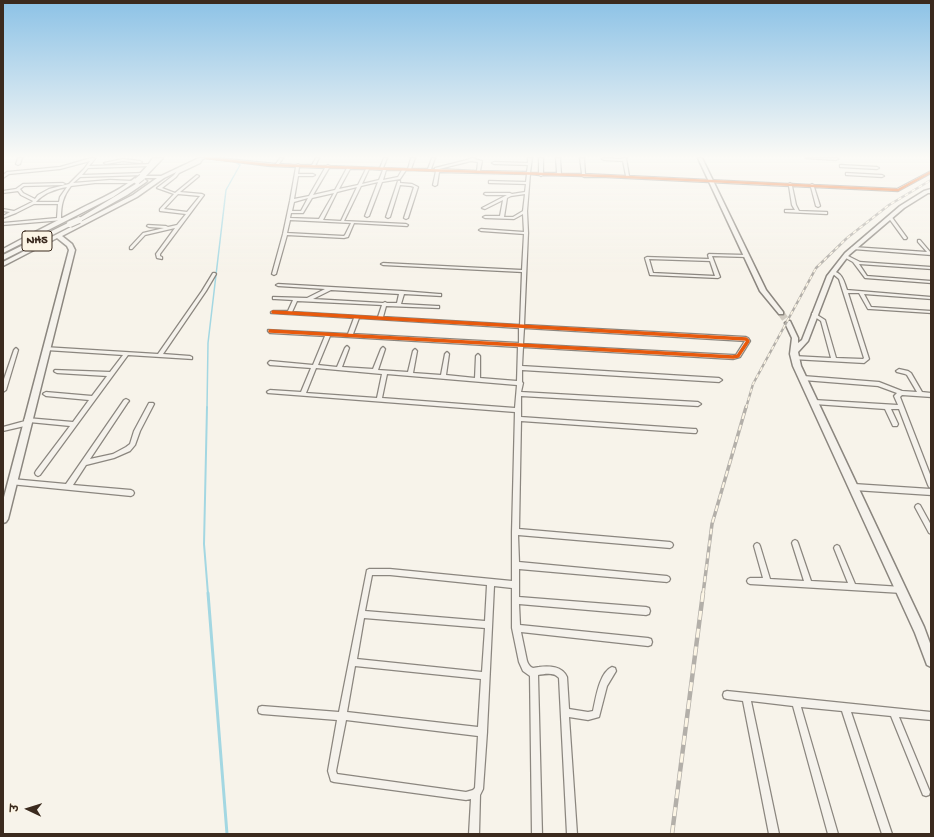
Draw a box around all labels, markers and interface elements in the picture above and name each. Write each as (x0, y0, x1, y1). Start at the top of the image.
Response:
road number: NH5 (22, 231, 52, 251)
north arrow (8, 789, 48, 829)
text: उ (10, 804, 22, 812)

